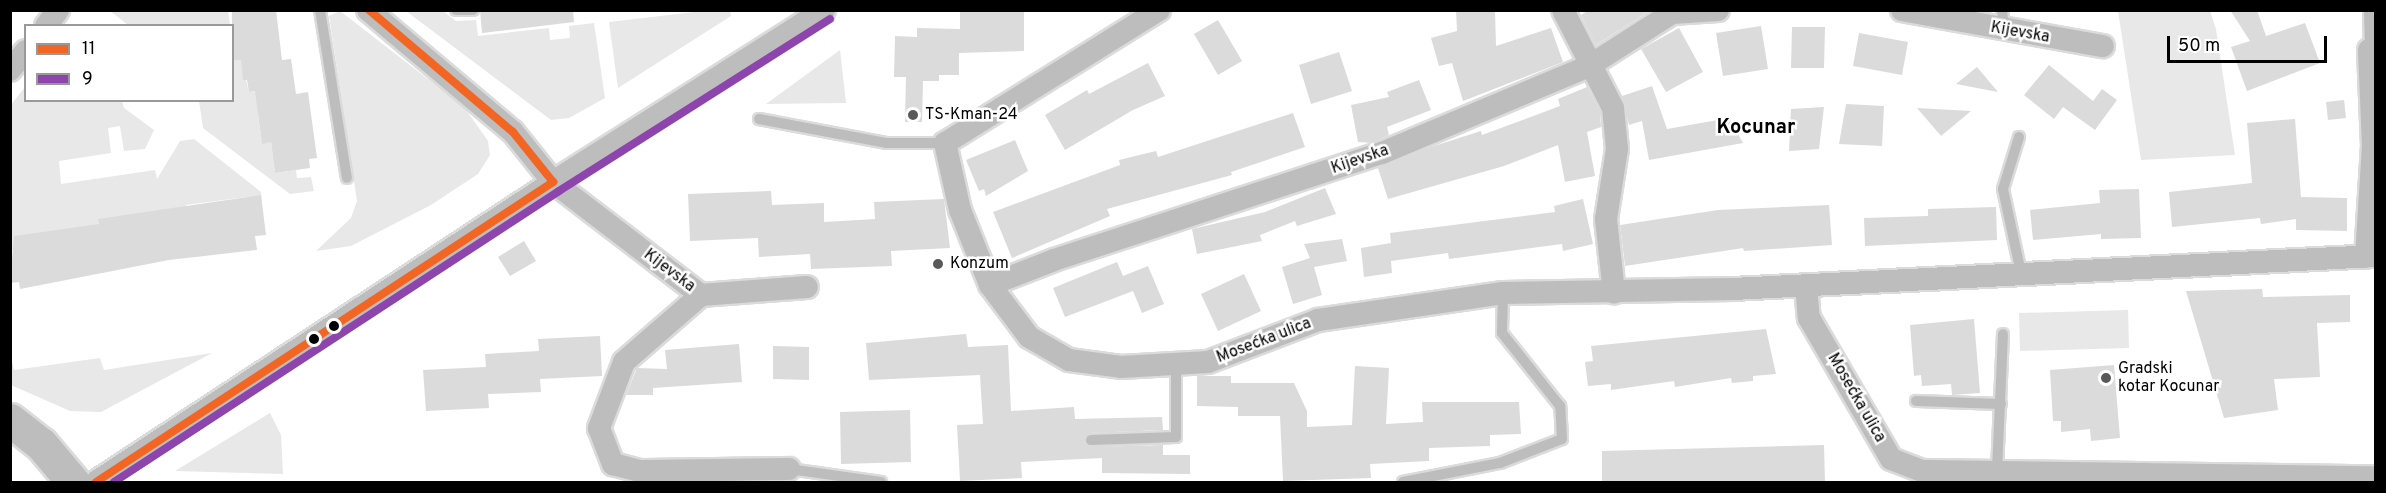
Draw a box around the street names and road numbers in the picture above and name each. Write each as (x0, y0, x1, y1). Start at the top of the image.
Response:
street label: Kijevska (1989, 18, 2051, 48)
street label: Kijevska (1329, 141, 1391, 179)
street label: Kijevska (640, 245, 698, 297)
street label: Mosećka ulica (1214, 314, 1314, 368)
street label: Mosećka ulica (1823, 350, 1889, 446)

